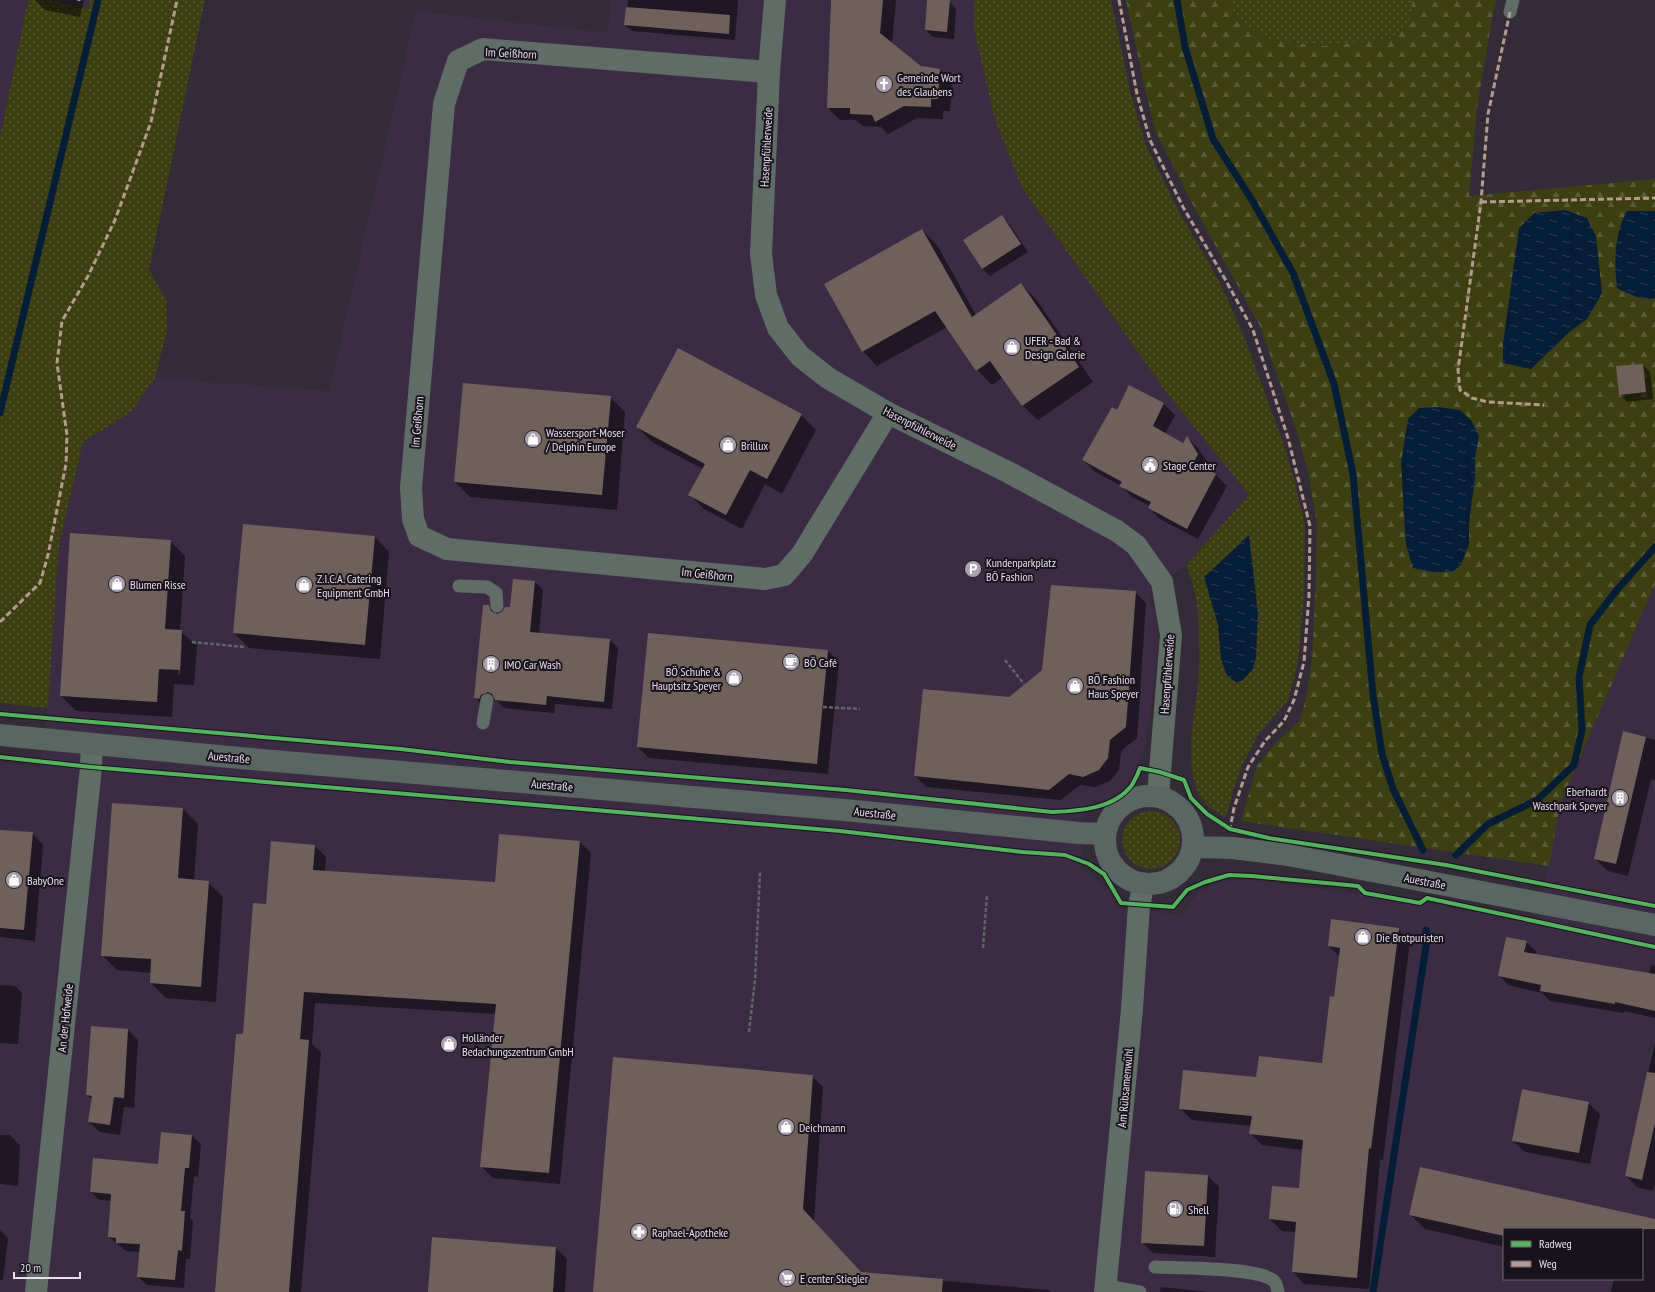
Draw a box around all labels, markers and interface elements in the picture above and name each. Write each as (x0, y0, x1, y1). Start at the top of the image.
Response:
street label: Im Geißhorn (485, 44, 537, 62)
place label: Gemeinde Wort des Glaubens (897, 70, 961, 99)
church icon: Gemeinde Wort des Glaubens (874, 74, 894, 94)
street label: Hasenpfühlerweide (756, 107, 776, 187)
place label: UFER - Bad & Design Galerie (1025, 333, 1085, 362)
shop icon: UFER - Bad & Design Galerie (1002, 337, 1022, 357)
street label: Im Geißhorn (407, 396, 427, 448)
street label: Hasenpfühlerweide (881, 403, 959, 453)
place label: Wassersport-Moser / Delphin Europe (545, 425, 625, 454)
shop icon: Wassersport-Moser / Delphin Europe (523, 429, 543, 449)
shop icon: Brillux (718, 435, 738, 455)
place label: Brillux (741, 438, 768, 453)
public building icon: Stage Center (1140, 455, 1160, 475)
place label: Stage Center (1163, 458, 1216, 473)
place label: Kundenparkplatz BÖ Fashion (986, 555, 1056, 584)
parking icon: Kundenparkplatz BÖ Fashion (963, 559, 983, 579)
street label: Im Geißhorn (681, 564, 733, 584)
place label: Z.I.C.A. Catering Equipment GmbH (317, 571, 390, 600)
shop icon: Blumen Risse (107, 574, 127, 594)
shop icon: Z.I.C.A. Catering Equipment GmbH (294, 575, 314, 595)
place label: Blumen Risse (130, 577, 186, 592)
street label: Hasenpfühlerweide (1157, 634, 1177, 714)
cafe icon: BÖ Café (781, 652, 801, 672)
building icon: IMO Car Wash (481, 654, 501, 674)
place label: BÖ Café (804, 655, 837, 670)
place label: IMO Car Wash (504, 657, 561, 672)
place label: BÖ Schuhe & Hauptsitz Speyer (652, 664, 722, 693)
shop icon: BÖ Schuhe & Hauptsitz Speyer (724, 668, 744, 688)
place label: BÖ Fashion Haus Speyer (1088, 672, 1140, 701)
shop icon: BÖ Fashion Haus Speyer (1065, 676, 1085, 696)
street label: Auestraße (207, 748, 251, 766)
street label: Auestraße (530, 776, 574, 794)
place label: Eberhardt Waschpark Speyer (1533, 784, 1608, 813)
building icon: Eberhardt Waschpark Speyer (1610, 788, 1630, 808)
street label: Auestraße (853, 803, 897, 823)
shop icon: BabyOne (4, 870, 24, 890)
street label: Auestraße (1403, 870, 1447, 892)
place label: BabyOne (27, 873, 64, 888)
shop icon: Die Brotpuristen (1353, 927, 1373, 947)
place label: Die Brotpuristen (1376, 930, 1444, 945)
street label: An der Hofweide (54, 983, 76, 1053)
place label: Holländer Bedachungszentrum GmbH (462, 1030, 574, 1059)
shop icon: Holländer Bedachungszentrum GmbH (439, 1034, 459, 1054)
street label: Am Rübsamenwühl (1114, 1048, 1136, 1128)
shop icon: Deichmann (776, 1117, 796, 1137)
place label: Deichmann (799, 1120, 846, 1135)
fuel station icon: Shell (1165, 1199, 1185, 1219)
place label: Shell (1188, 1202, 1209, 1217)
pharmacy icon: Raphael-Apotheke (629, 1222, 649, 1242)
place label: Raphael-Apotheke (652, 1225, 728, 1240)
legend (1503, 1228, 1643, 1280)
text: Radweg (1539, 1236, 1572, 1251)
scale bar (14, 1254, 80, 1280)
text: Weg (1539, 1256, 1557, 1271)
text: 20 m (20, 1260, 41, 1275)
supermarket icon: E center Stiegler (777, 1268, 797, 1288)
place label: E center Stiegler (800, 1271, 869, 1286)

